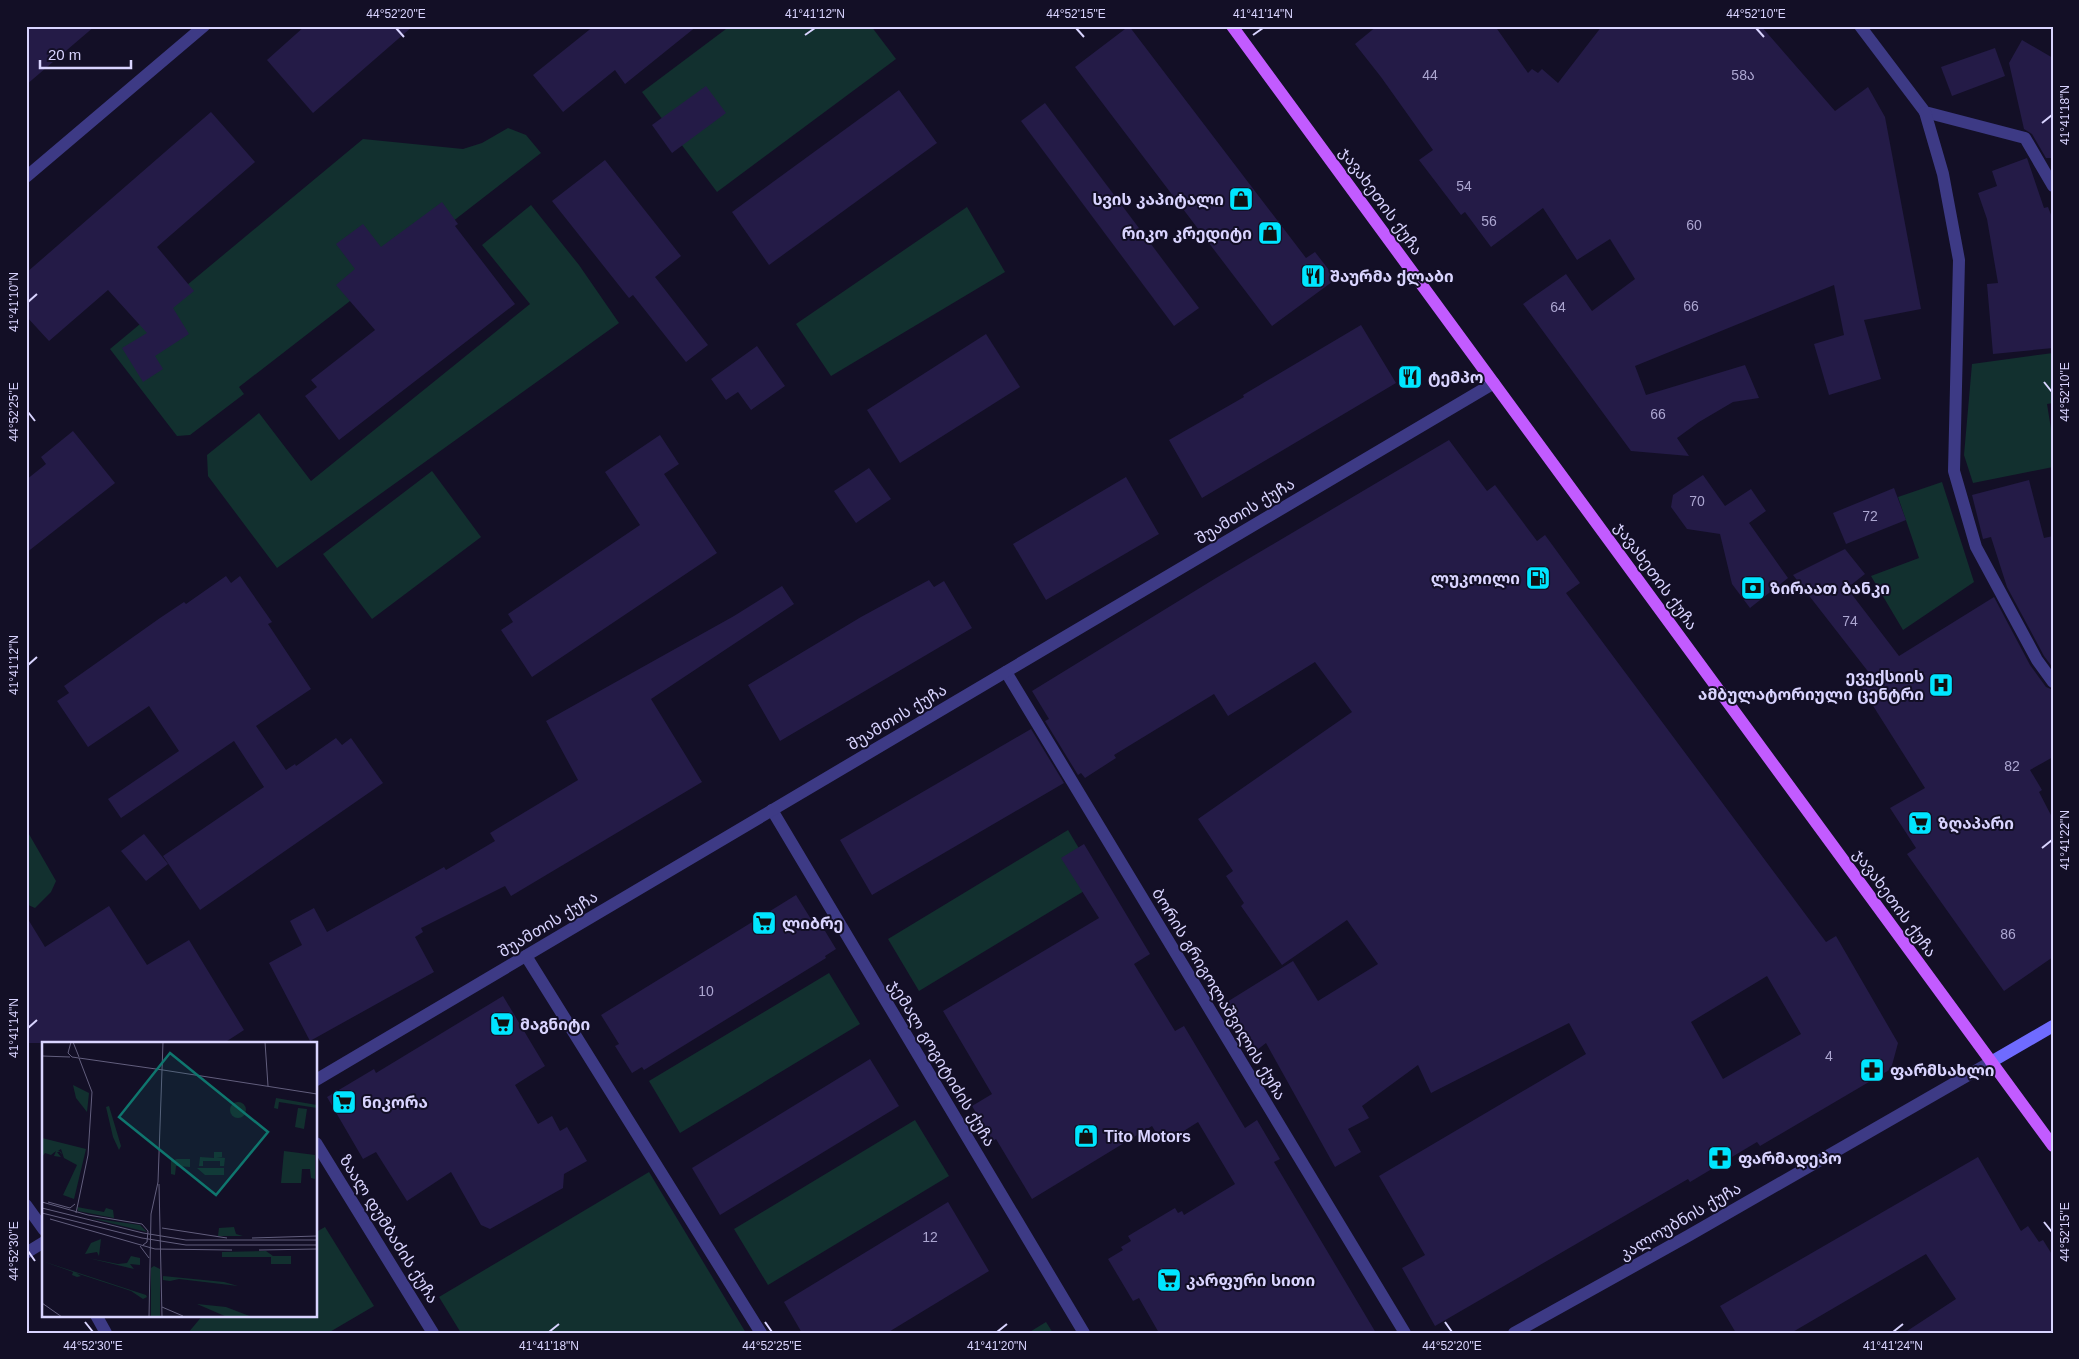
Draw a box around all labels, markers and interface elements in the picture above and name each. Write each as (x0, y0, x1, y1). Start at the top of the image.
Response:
text: 44°52'20"E (366, 7, 426, 21)
text: 41°41'12"N (785, 7, 845, 21)
text: 44°52'15"E (1046, 7, 1106, 21)
text: 41°41'14"N (1233, 7, 1293, 21)
text: 44°52'10"E (1726, 7, 1786, 21)
scale bar (40, 38, 131, 70)
text: 20 m (48, 46, 81, 63)
house number: 44 (1422, 67, 1438, 83)
house number: 58ა (1731, 67, 1755, 83)
text: 41°41'18"N (2058, 85, 2072, 145)
street label: ჯავახეთის ქუჩა (1335, 144, 1426, 259)
house number: 54 (1456, 178, 1472, 194)
shop icon: სვის კაპიტალი (1228, 186, 1254, 212)
place label: სვის კაპიტალი (1093, 191, 1224, 210)
house number: 56 (1481, 213, 1497, 229)
house number: 60 (1686, 217, 1702, 233)
shop icon: რიკო კრედიტი (1257, 220, 1283, 246)
place label: რიკო კრედიტი (1122, 225, 1252, 244)
restaurant icon: შაურმა ქლაბი (1300, 263, 1326, 289)
place label: შაურმა ქლაბი (1330, 268, 1454, 287)
text: 41°41'10"N (7, 272, 21, 332)
house number: 66 (1683, 298, 1699, 314)
house number: 64 (1550, 299, 1566, 315)
text: 44°52'10"E (2058, 362, 2072, 422)
restaurant icon: ტემპო (1397, 364, 1423, 390)
place label: ტემპო (1428, 369, 1484, 387)
text: 44°52'25"E (7, 382, 21, 442)
house number: 66 (1650, 406, 1666, 422)
street label: შუამთის ქუჩა (1192, 475, 1298, 548)
house number: 70 (1689, 493, 1705, 509)
house number: 72 (1862, 508, 1878, 524)
street label: ჯავახეთის ქუჩა (1610, 519, 1701, 634)
fuel station icon: ლუკოილი (1525, 565, 1551, 591)
place label: ლუკოილი (1431, 570, 1520, 589)
bank icon: ზირაათ ბანკი (1740, 575, 1766, 601)
place label: ზირაათ ბანკი (1770, 580, 1890, 598)
house number: 74 (1842, 613, 1858, 629)
text: 41°41'12"N (7, 635, 21, 695)
place label: ევექსიის ამბულატორიული ცენტრი (1698, 668, 1924, 705)
hospital icon: ევექსიის ამბულატორიული ცენტრი (1928, 672, 1954, 698)
street label: შუამთის ქუჩა (844, 681, 950, 754)
house number: 82 (2004, 758, 2020, 774)
supermarket icon: ზღაპარი (1907, 810, 1933, 836)
text: 41°41'22"N (2058, 810, 2072, 870)
place label: ზღაპარი (1938, 815, 2014, 834)
street label: ჯავახეთის ქუჩა (1849, 846, 1940, 961)
street label: ბორის გრიგოლაშვილის ქუჩა (1147, 885, 1289, 1104)
street label: შუამთის ქუჩა (495, 888, 601, 961)
supermarket icon: ლიბრე (751, 910, 777, 936)
place label: ლიბრე (782, 915, 843, 934)
house number: 86 (2000, 926, 2016, 942)
street label: ჯემალ გოგიტიძის ქუჩა (884, 977, 999, 1150)
house number: 10 (698, 983, 714, 999)
text: 41°41'14"N (7, 998, 21, 1058)
supermarket icon: მაგნიტი (489, 1011, 515, 1037)
place label: მაგნიტი (520, 1016, 590, 1034)
inset map (42, 1042, 318, 1316)
house number: 4 (1825, 1048, 1833, 1064)
pharmacy icon: ფარმსახლი (1859, 1057, 1885, 1083)
place label: ფარმსახლი (1890, 1062, 1994, 1081)
supermarket icon: ნიკორა (331, 1089, 357, 1115)
place label: ნიკორა (362, 1094, 428, 1112)
shop icon: Tito Motors (1073, 1123, 1099, 1149)
place label: Tito Motors (1104, 1128, 1191, 1145)
pharmacy icon: ფარმადეპო (1707, 1145, 1733, 1171)
place label: ფარმადეპო (1738, 1150, 1842, 1169)
street label: ზაალ დუმბაძის ქუჩა (335, 1152, 442, 1307)
street label: კალოუბნის ქუჩა (1616, 1179, 1745, 1265)
text: 44°52'15"E (2058, 1202, 2072, 1262)
text: 44°52'30"E (7, 1221, 21, 1281)
house number: 12 (922, 1229, 938, 1245)
supermarket icon: კარფური სითი (1156, 1267, 1182, 1293)
place label: კარფური სითი (1186, 1272, 1315, 1290)
text: 44°52'30"E (63, 1339, 123, 1353)
text: 41°41'18"N (519, 1339, 579, 1353)
text: 44°52'25"E (742, 1339, 802, 1353)
text: 41°41'20"N (967, 1339, 1027, 1353)
text: 44°52'20"E (1422, 1339, 1482, 1353)
text: 41°41'24"N (1863, 1339, 1923, 1353)

